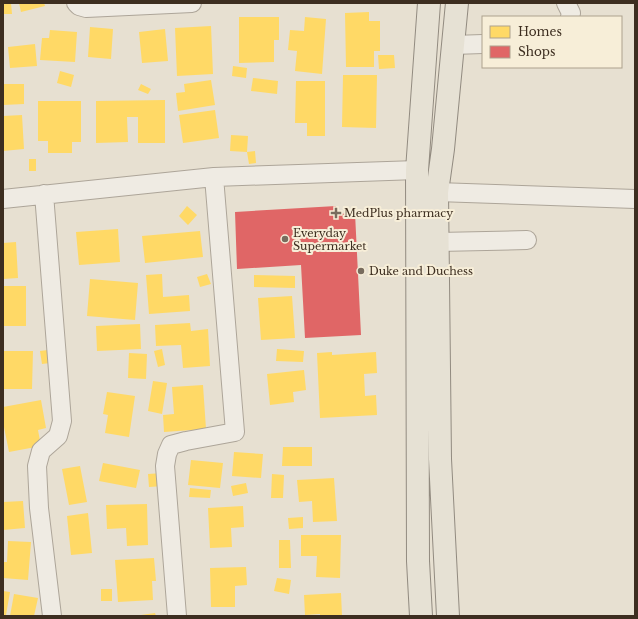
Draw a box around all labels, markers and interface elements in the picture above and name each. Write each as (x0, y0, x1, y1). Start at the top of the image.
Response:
legend (482, 16, 622, 68)
text: Homes (518, 24, 562, 39)
text: Shops (518, 44, 555, 59)
place label: MedPlus pharmacy (344, 206, 453, 220)
marker: MedPlus pharmacy (331, 208, 341, 218)
place label: Everyday Supermarket (293, 226, 367, 253)
marker: Everyday Supermarket (280, 234, 290, 244)
place label: Duke and Duchess (369, 264, 473, 278)
marker: Duke and Duchess (356, 266, 366, 276)

